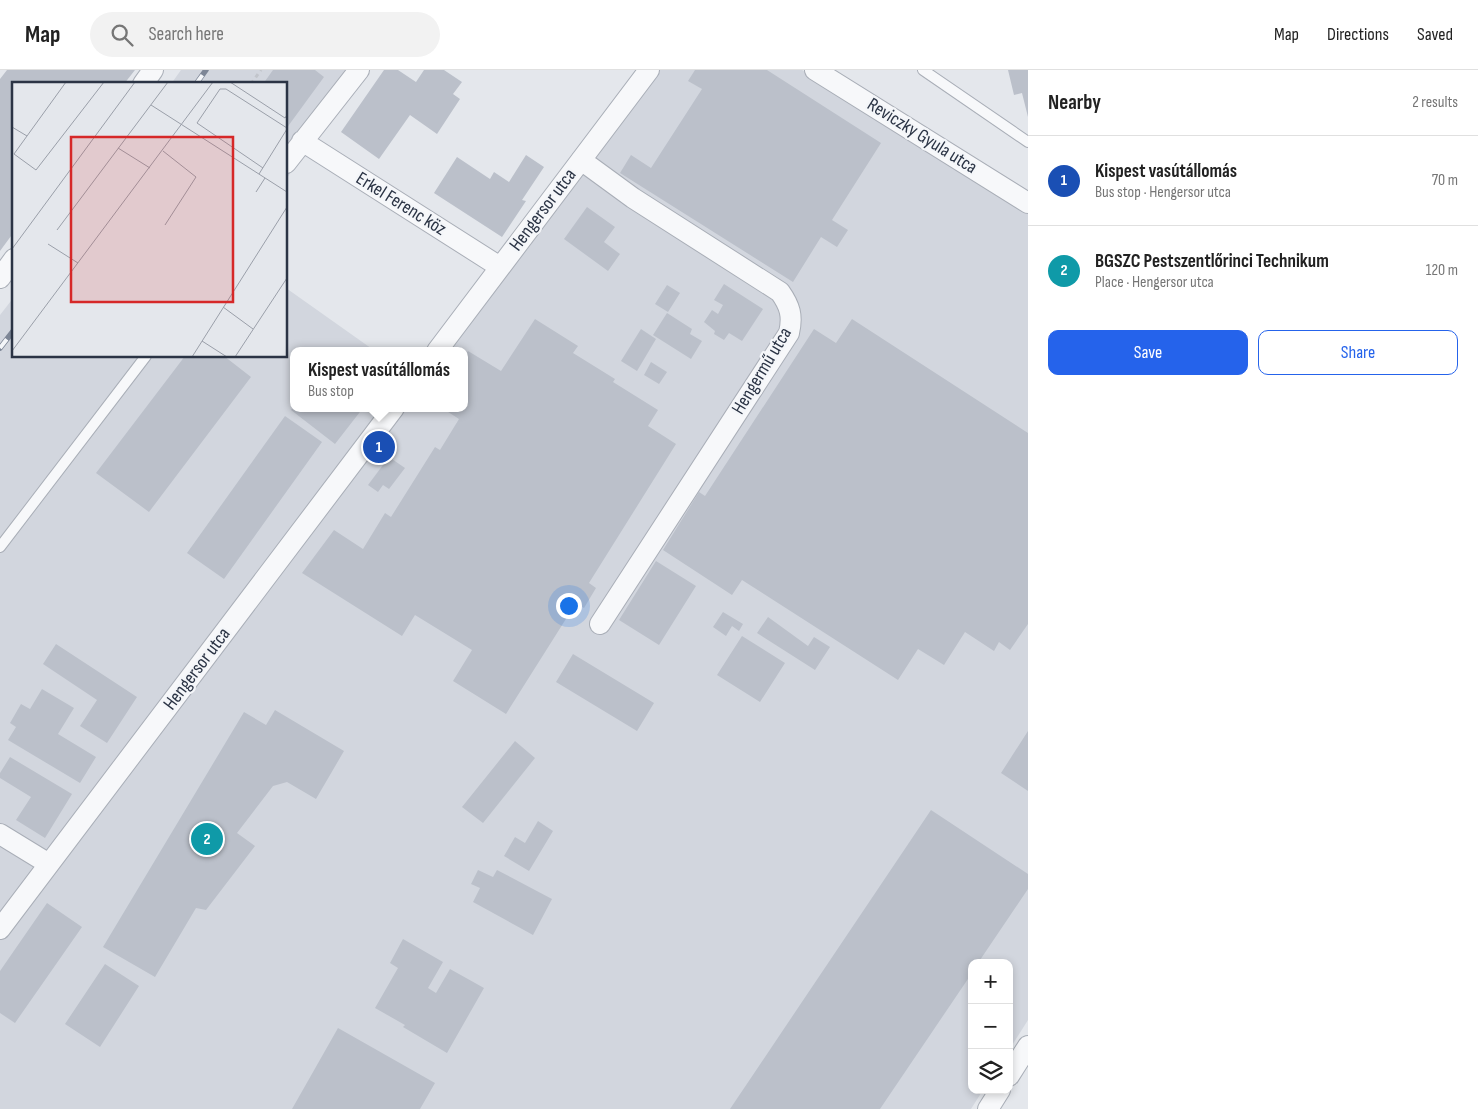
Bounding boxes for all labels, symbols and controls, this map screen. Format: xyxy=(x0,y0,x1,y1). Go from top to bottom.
search box xyxy=(90,12,440,57)
text: Map xyxy=(25,20,60,49)
icon: search xyxy=(108,21,136,49)
text: Search here xyxy=(148,23,224,46)
text: Map xyxy=(1274,24,1299,45)
text: Directions xyxy=(1327,24,1389,45)
text: Saved xyxy=(1417,24,1453,45)
inset map xyxy=(12,82,288,358)
text: Nearby xyxy=(1048,90,1101,115)
street label: Reviczky Gyula utca xyxy=(863,93,981,179)
text: 2 results xyxy=(1412,93,1458,112)
text: Kispest vasútállomás xyxy=(1095,160,1237,183)
street label: Hengersor utca xyxy=(505,164,581,256)
street label: Erkel Ferenc köz xyxy=(352,167,451,241)
text: 1 xyxy=(1061,171,1067,190)
text: 70 m xyxy=(1432,171,1458,190)
text: Bus stop · Hengersor utca xyxy=(1095,183,1231,202)
text: BGSZC Pestszentlőrinci Technikum xyxy=(1095,250,1329,273)
text: 2 xyxy=(1060,261,1068,280)
text: 120 m xyxy=(1426,261,1458,280)
text: Place · Hengersor utca xyxy=(1095,273,1214,292)
street label: Hengermű utca xyxy=(727,323,797,419)
button: Save xyxy=(1048,330,1248,375)
button: Share xyxy=(1258,330,1458,375)
popup xyxy=(290,347,468,412)
text: Kispest vasútállomás xyxy=(308,359,450,382)
text: Bus stop xyxy=(308,382,354,401)
pin: 1 xyxy=(363,428,395,466)
your location xyxy=(556,593,582,619)
street label: Hengersor utca xyxy=(159,623,235,715)
pin: 2 xyxy=(191,820,223,858)
map controls xyxy=(968,959,1013,1094)
button: + xyxy=(968,959,1013,1004)
button: − xyxy=(968,1004,1013,1049)
button: layers xyxy=(968,1049,1013,1094)

